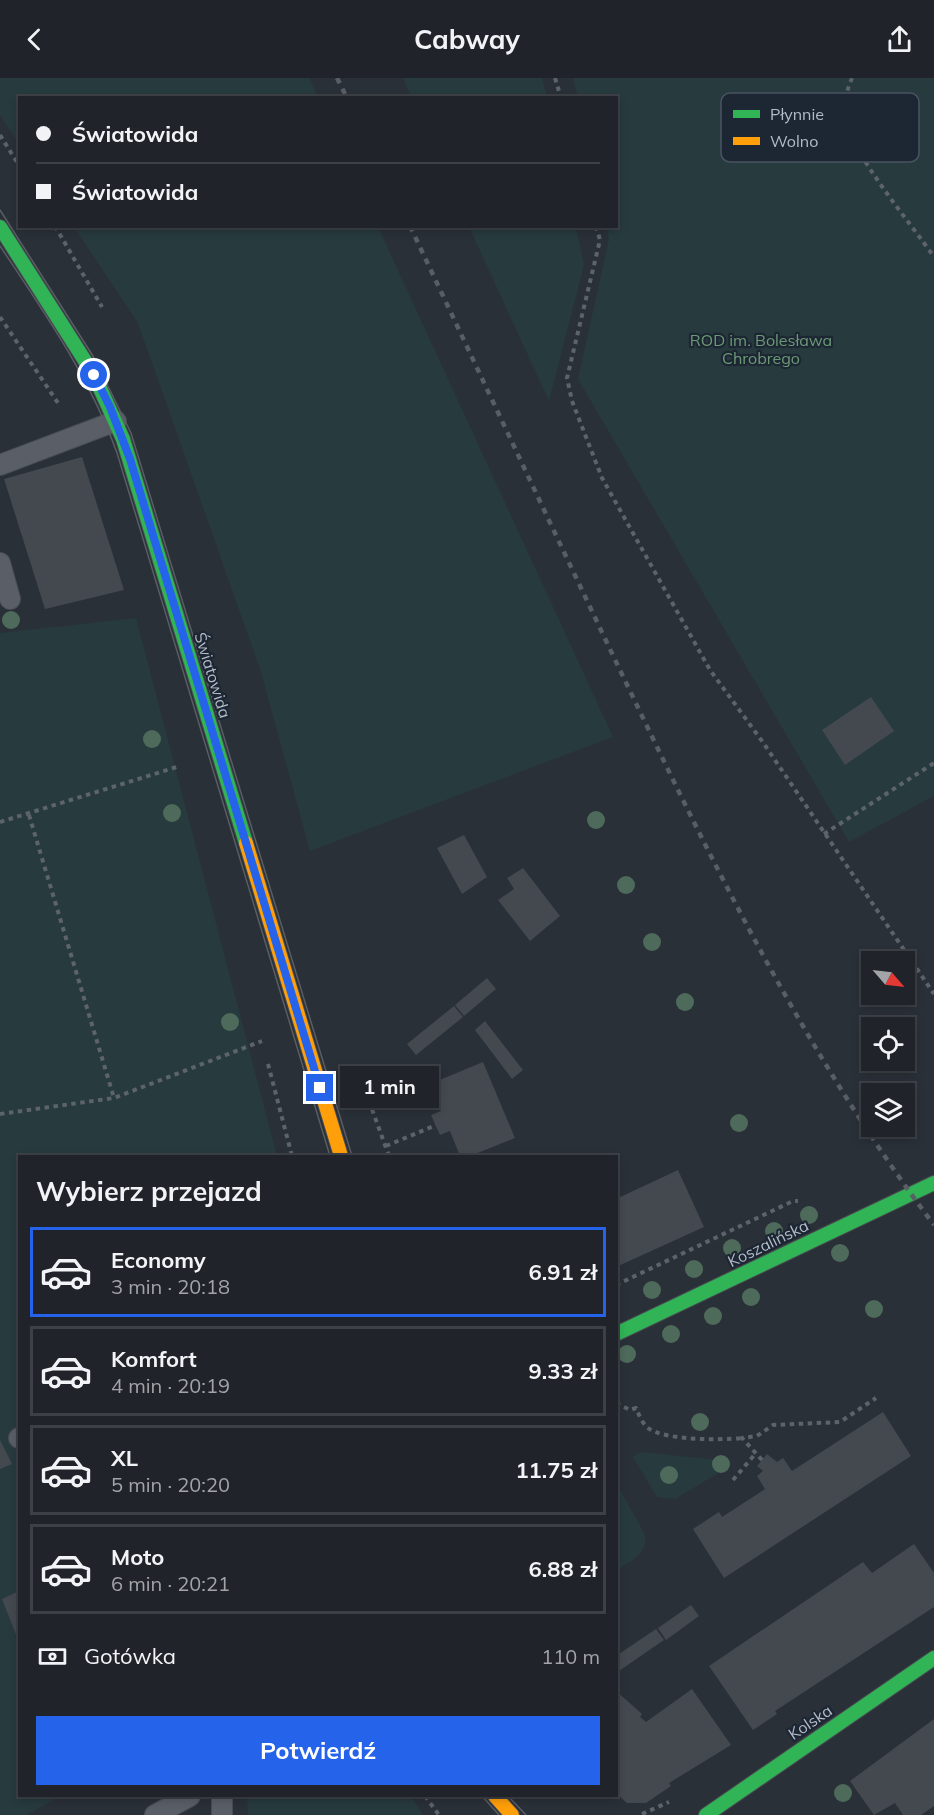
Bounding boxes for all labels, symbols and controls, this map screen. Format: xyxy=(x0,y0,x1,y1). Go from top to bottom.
text: Cabway xyxy=(414,22,520,56)
icon: back xyxy=(18,23,51,56)
icon: share xyxy=(883,23,916,56)
legend xyxy=(721,93,919,162)
text: Płynnie xyxy=(770,104,824,124)
text: Światowida xyxy=(72,120,198,148)
text: Wolno xyxy=(770,131,818,151)
text: Światowida xyxy=(72,178,198,206)
park label: ROD im. Bolesława Chrobrego xyxy=(690,330,832,368)
route start xyxy=(80,361,107,388)
street label: Światowida xyxy=(190,630,236,720)
north arrow xyxy=(861,951,915,1005)
map controls xyxy=(861,951,915,1137)
button: locate xyxy=(861,1017,915,1071)
callout: 1 min xyxy=(341,1067,440,1109)
route end xyxy=(306,1074,333,1101)
text: 1 min xyxy=(363,1074,416,1099)
button: layers xyxy=(861,1083,915,1137)
text: Wybierz przejazd xyxy=(36,1174,262,1208)
street label: Koszalińska xyxy=(724,1215,812,1271)
icon: car xyxy=(39,1245,93,1299)
text: Economy xyxy=(111,1246,206,1274)
text: 6.91 zł xyxy=(529,1258,597,1286)
text: 3 min · 20:18 xyxy=(111,1274,230,1299)
icon: car xyxy=(39,1344,93,1398)
text: Komfort xyxy=(111,1345,197,1373)
text: 9.33 zł xyxy=(529,1357,597,1385)
text: 4 min · 20:19 xyxy=(111,1373,230,1398)
icon: car xyxy=(39,1443,93,1497)
text: XL xyxy=(111,1444,138,1472)
text: 11.75 zł xyxy=(515,1456,597,1484)
text: 5 min · 20:20 xyxy=(111,1472,230,1497)
icon: car xyxy=(39,1542,93,1596)
text: Moto xyxy=(111,1543,164,1571)
text: 6.88 zł xyxy=(529,1555,597,1583)
text: 6 min · 20:21 xyxy=(111,1571,230,1596)
icon: cash xyxy=(36,1640,69,1673)
text: Gotówka xyxy=(84,1642,176,1670)
text: 110 m xyxy=(541,1644,600,1669)
street label: Kolska xyxy=(784,1700,836,1744)
button: Potwierdź xyxy=(36,1716,600,1785)

